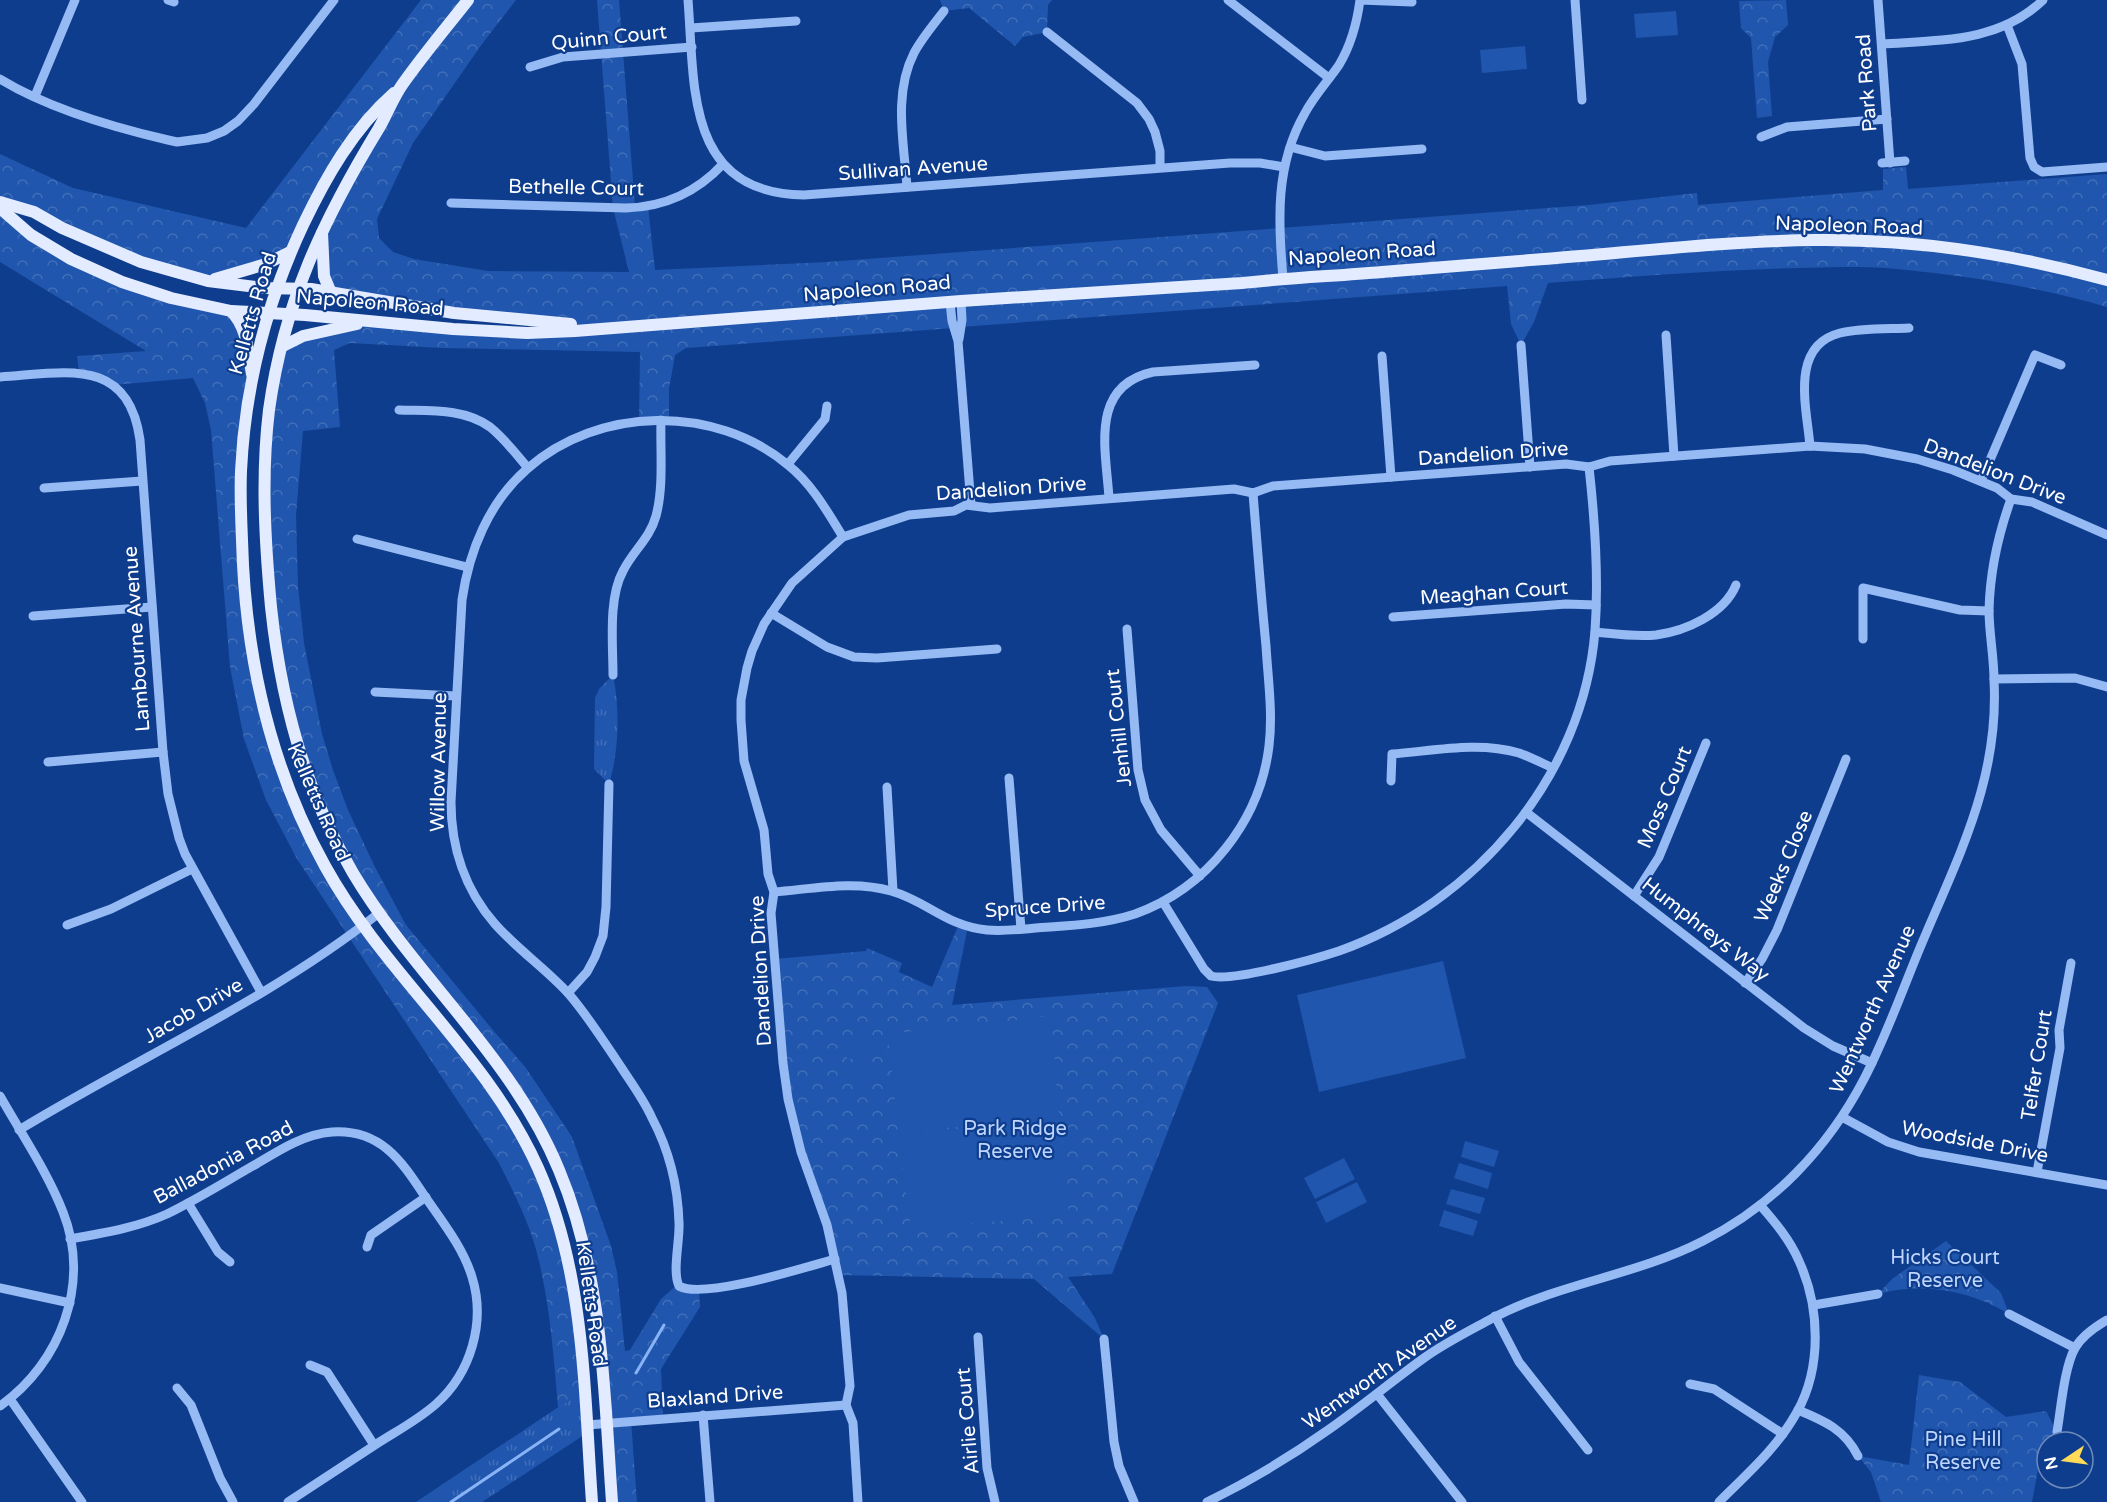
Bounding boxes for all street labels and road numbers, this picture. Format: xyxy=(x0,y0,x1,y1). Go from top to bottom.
street label: Quinn Court xyxy=(550,20,668,56)
street label: Park Road xyxy=(1852,33,1882,133)
street label: Sullivan Avenue xyxy=(837,152,989,186)
street label: Bethelle Court xyxy=(508,175,645,201)
street label: Napoleon Road xyxy=(1774,211,1923,241)
street label: Napoleon Road xyxy=(1287,237,1437,271)
street label: Kelletts Road xyxy=(224,249,282,377)
street label: Napoleon Road xyxy=(802,271,952,307)
street label: Napoleon Road xyxy=(295,285,445,321)
street label: Dandelion Drive xyxy=(1920,434,2069,510)
street label: Dandelion Drive xyxy=(1417,437,1569,471)
street label: Dandelion Drive xyxy=(935,472,1087,506)
street label: Lambourne Avenue xyxy=(119,545,155,733)
street label: Meaghan Court xyxy=(1419,576,1569,610)
street label: Jenhill Court xyxy=(1101,667,1137,788)
street label: Willow Avenue xyxy=(426,692,452,832)
street label: Kelletts Road xyxy=(281,740,355,865)
street label: Moss Court xyxy=(1633,742,1697,852)
street label: Weeks Close xyxy=(1750,807,1818,926)
street label: Humphreys Way xyxy=(1637,872,1774,987)
street label: Spruce Drive xyxy=(984,891,1106,923)
street label: Dandelion Drive xyxy=(745,895,777,1047)
street label: Wentworth Avenue xyxy=(1825,921,1921,1098)
street label: Jacob Drive xyxy=(140,973,247,1049)
street label: Telfer Court xyxy=(2016,1008,2058,1122)
street label: Balladonia Road xyxy=(149,1116,298,1210)
street label: Woodside Drive xyxy=(1899,1116,2050,1168)
street label: Kelletts Road xyxy=(570,1240,612,1368)
street label: Wentworth Avenue xyxy=(1298,1311,1461,1435)
street label: Airlie Court xyxy=(951,1366,985,1475)
street label: Blaxland Drive xyxy=(646,1380,784,1414)

